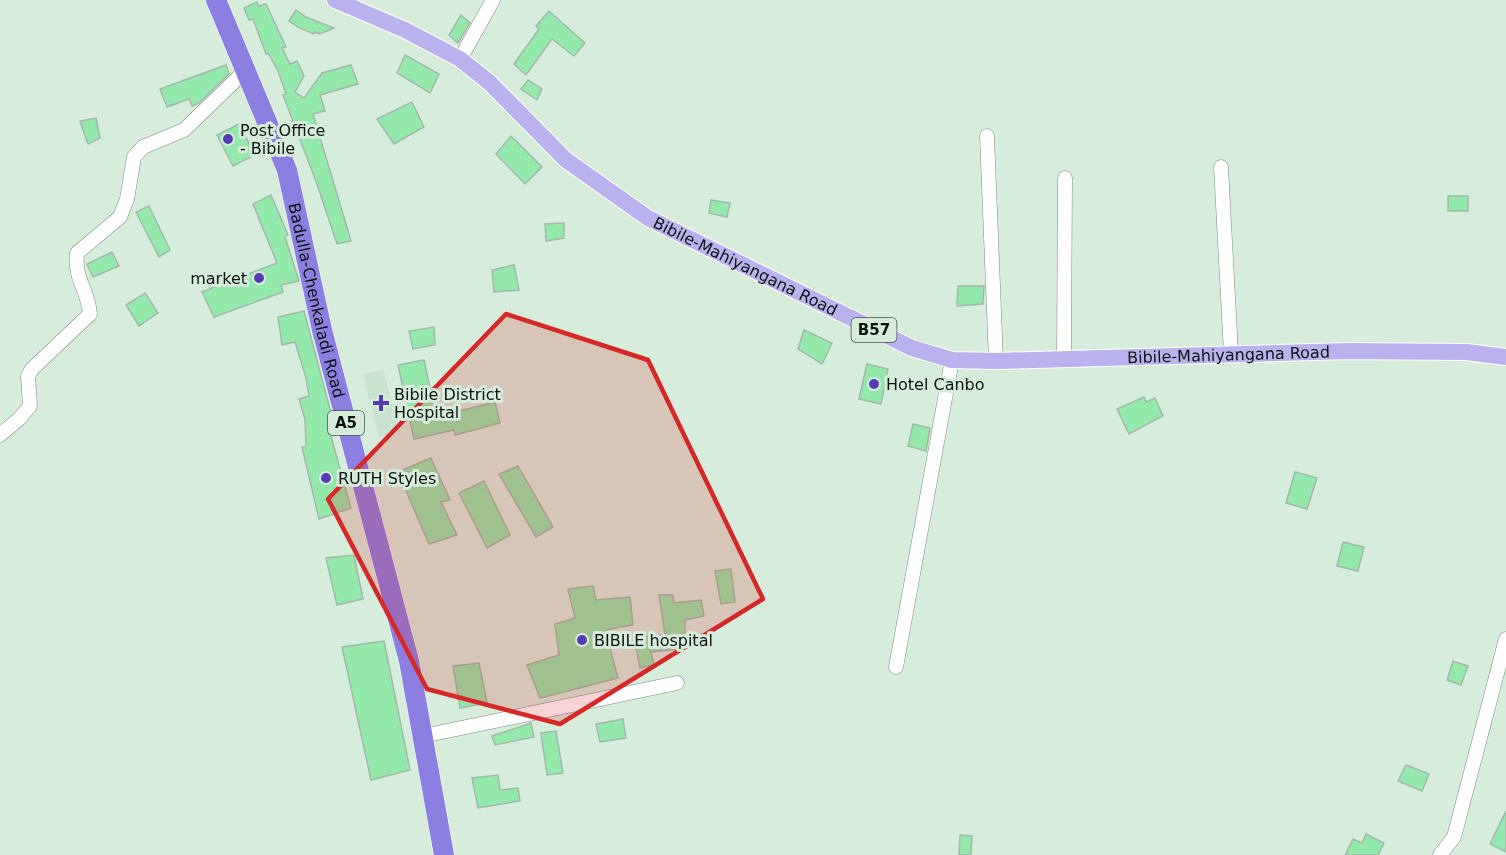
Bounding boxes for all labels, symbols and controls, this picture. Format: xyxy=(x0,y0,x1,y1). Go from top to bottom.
place label: Post Office - Bibile xyxy=(240,121,325,158)
marker: Post Office - Bibile xyxy=(221,132,235,146)
street label: Badulla-Chenkaladi Road xyxy=(285,201,349,400)
street label: Bibile-Mahiyangana Road xyxy=(650,213,841,319)
place label: market xyxy=(190,269,247,288)
marker: market xyxy=(252,271,266,285)
road number: B57 xyxy=(852,318,896,342)
street label: Bibile-Mahiyangana Road xyxy=(1127,342,1330,367)
place label: Hotel Canbo xyxy=(886,375,985,394)
marker: Hotel Canbo xyxy=(867,377,881,391)
place label: Bibile District Hospital xyxy=(394,385,501,422)
marker: Bibile District Hospital xyxy=(372,394,390,412)
road number: A5 xyxy=(328,411,364,435)
place label: RUTH Styles xyxy=(338,469,436,488)
marker: RUTH Styles xyxy=(319,471,333,485)
place label: BIBILE hospital xyxy=(594,631,713,650)
marker: BIBILE hospital xyxy=(575,633,589,647)

